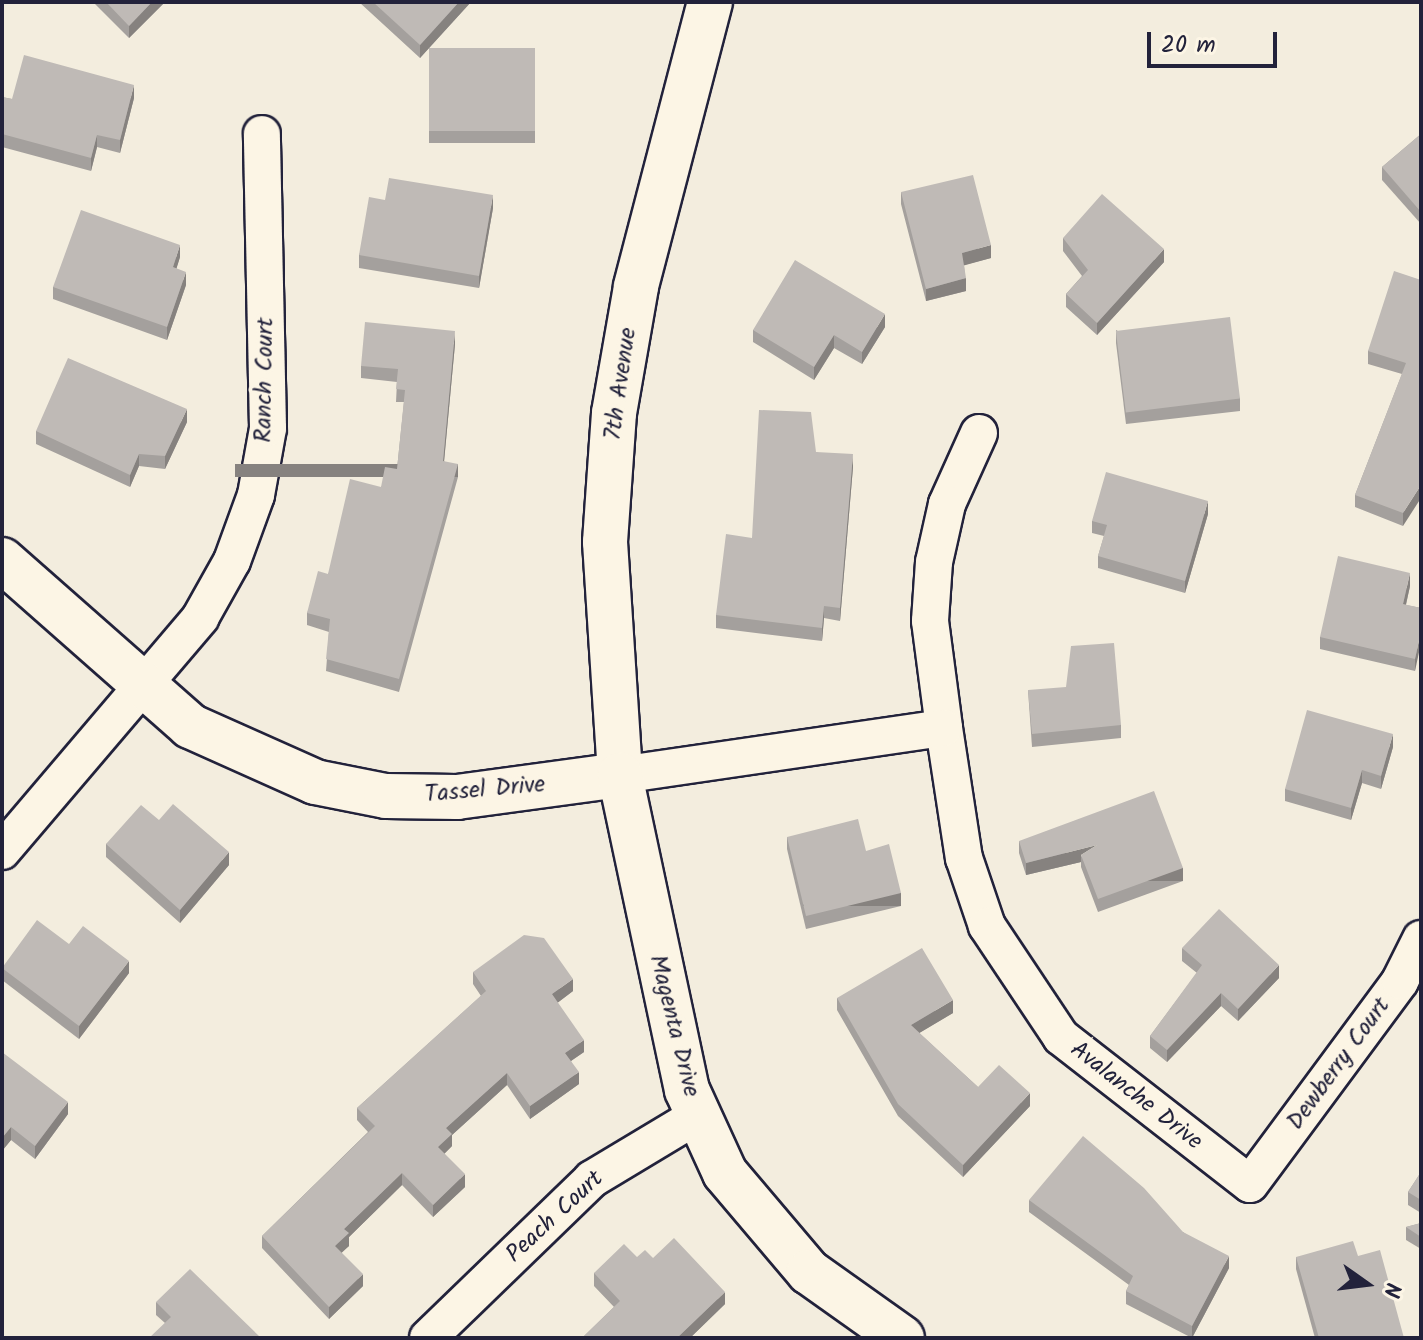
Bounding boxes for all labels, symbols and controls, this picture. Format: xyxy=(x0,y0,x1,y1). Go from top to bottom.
scale bar xyxy=(1151,16,1281,66)
text: 20 m xyxy=(1161,26,1216,65)
street label: Ranch Court xyxy=(250,317,280,443)
street label: 7th Avenue xyxy=(599,326,643,442)
street label: Tassel Drive xyxy=(424,770,546,810)
street label: Magenta Drive xyxy=(642,952,706,1100)
street label: Dewberry Court xyxy=(1281,992,1397,1136)
street label: Avalanche Drive xyxy=(1064,1035,1208,1157)
street label: Peach Court xyxy=(500,1165,610,1269)
north arrow xyxy=(1327,1244,1407,1324)
text: N xyxy=(1372,1279,1409,1301)

